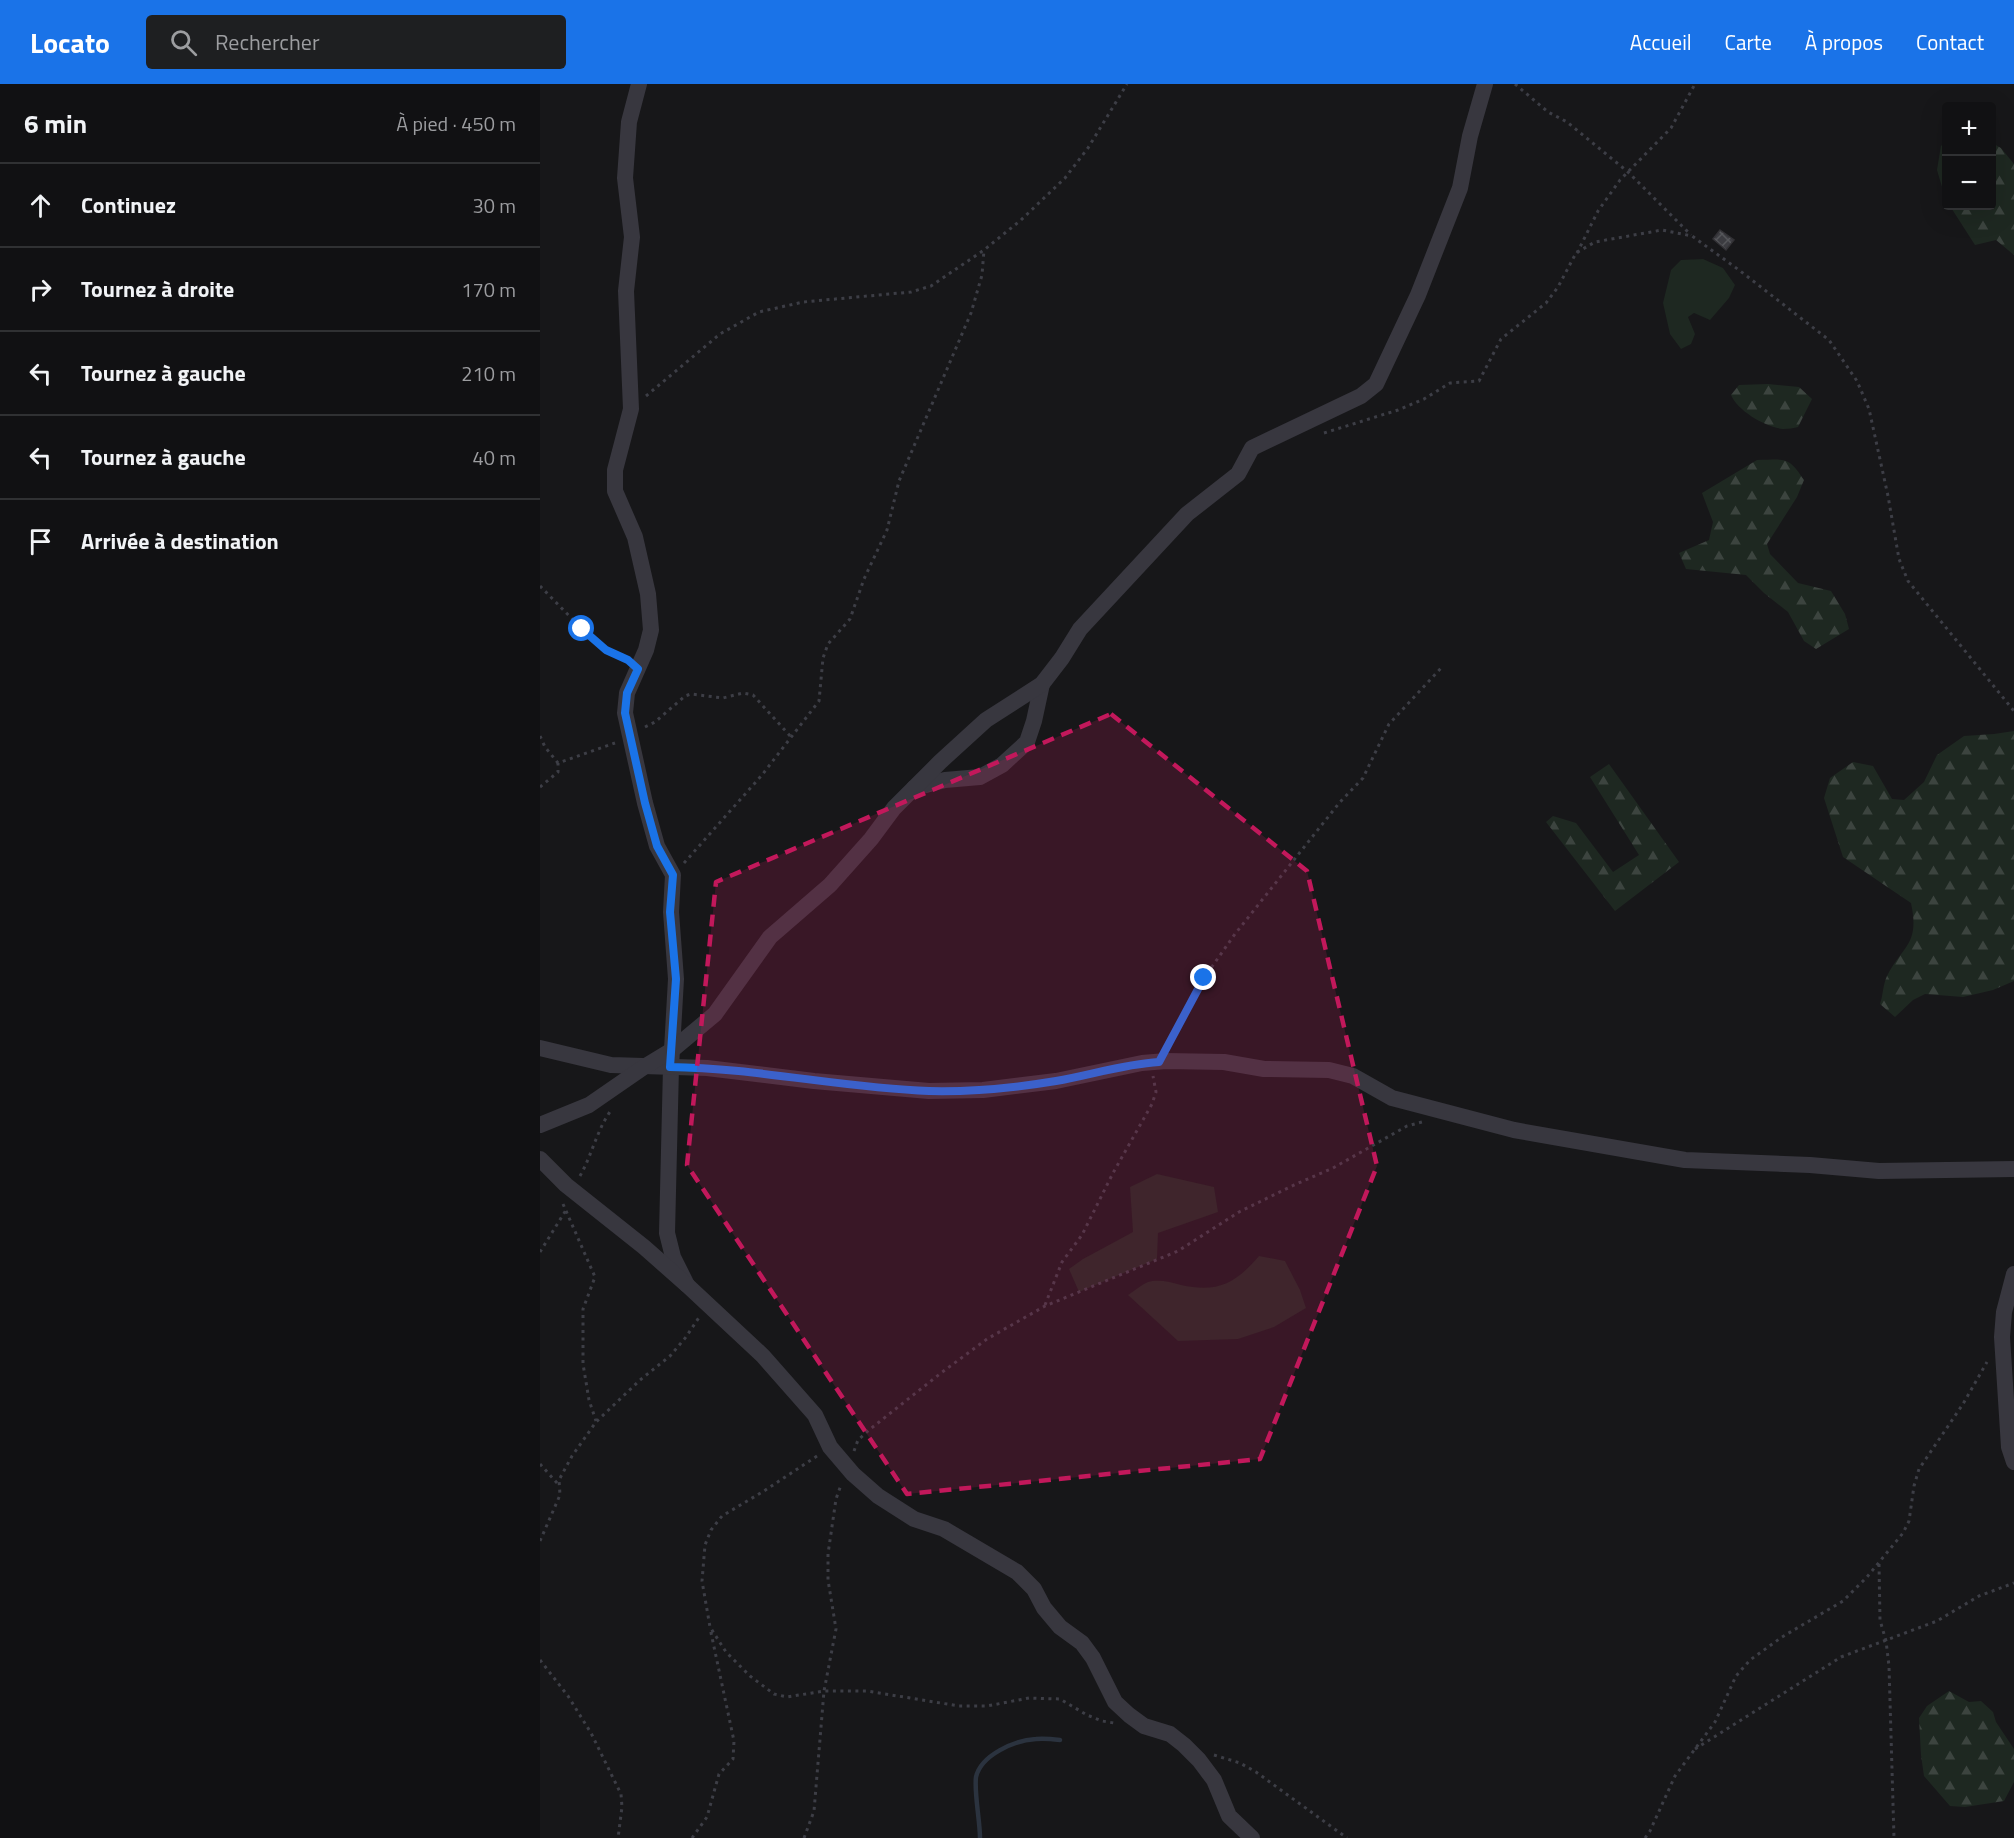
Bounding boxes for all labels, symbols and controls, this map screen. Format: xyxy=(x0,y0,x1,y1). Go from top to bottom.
search box xyxy=(146,15,566,69)
text: Locato xyxy=(30,21,110,64)
text: Rechercher xyxy=(215,25,320,59)
icon: search xyxy=(167,26,200,59)
text: Accueil xyxy=(1630,26,1692,58)
text: Carte xyxy=(1725,26,1772,58)
text: À propos xyxy=(1805,26,1883,58)
text: Contact xyxy=(1916,26,1984,58)
map controls xyxy=(1942,102,1996,210)
button: + xyxy=(1942,102,1996,156)
text: 6 min xyxy=(24,104,87,143)
text: À pied · 450 m xyxy=(396,108,516,139)
button: − xyxy=(1942,156,1996,210)
text: Continuez xyxy=(81,188,176,222)
icon: ahead xyxy=(24,189,57,222)
text: 30 m xyxy=(472,190,516,221)
text: Tournez à droite xyxy=(81,272,234,306)
icon: right xyxy=(24,273,57,306)
text: 170 m xyxy=(461,274,516,305)
text: Tournez à gauche xyxy=(81,356,246,390)
icon: left xyxy=(24,357,57,390)
text: 210 m xyxy=(461,358,516,389)
text: Tournez à gauche xyxy=(81,440,246,474)
icon: left xyxy=(24,441,57,474)
text: 40 m xyxy=(472,442,516,473)
text: Arrivée à destination xyxy=(81,524,279,558)
icon: arrive xyxy=(24,525,57,558)
route start xyxy=(568,615,594,641)
route end xyxy=(1190,964,1216,990)

